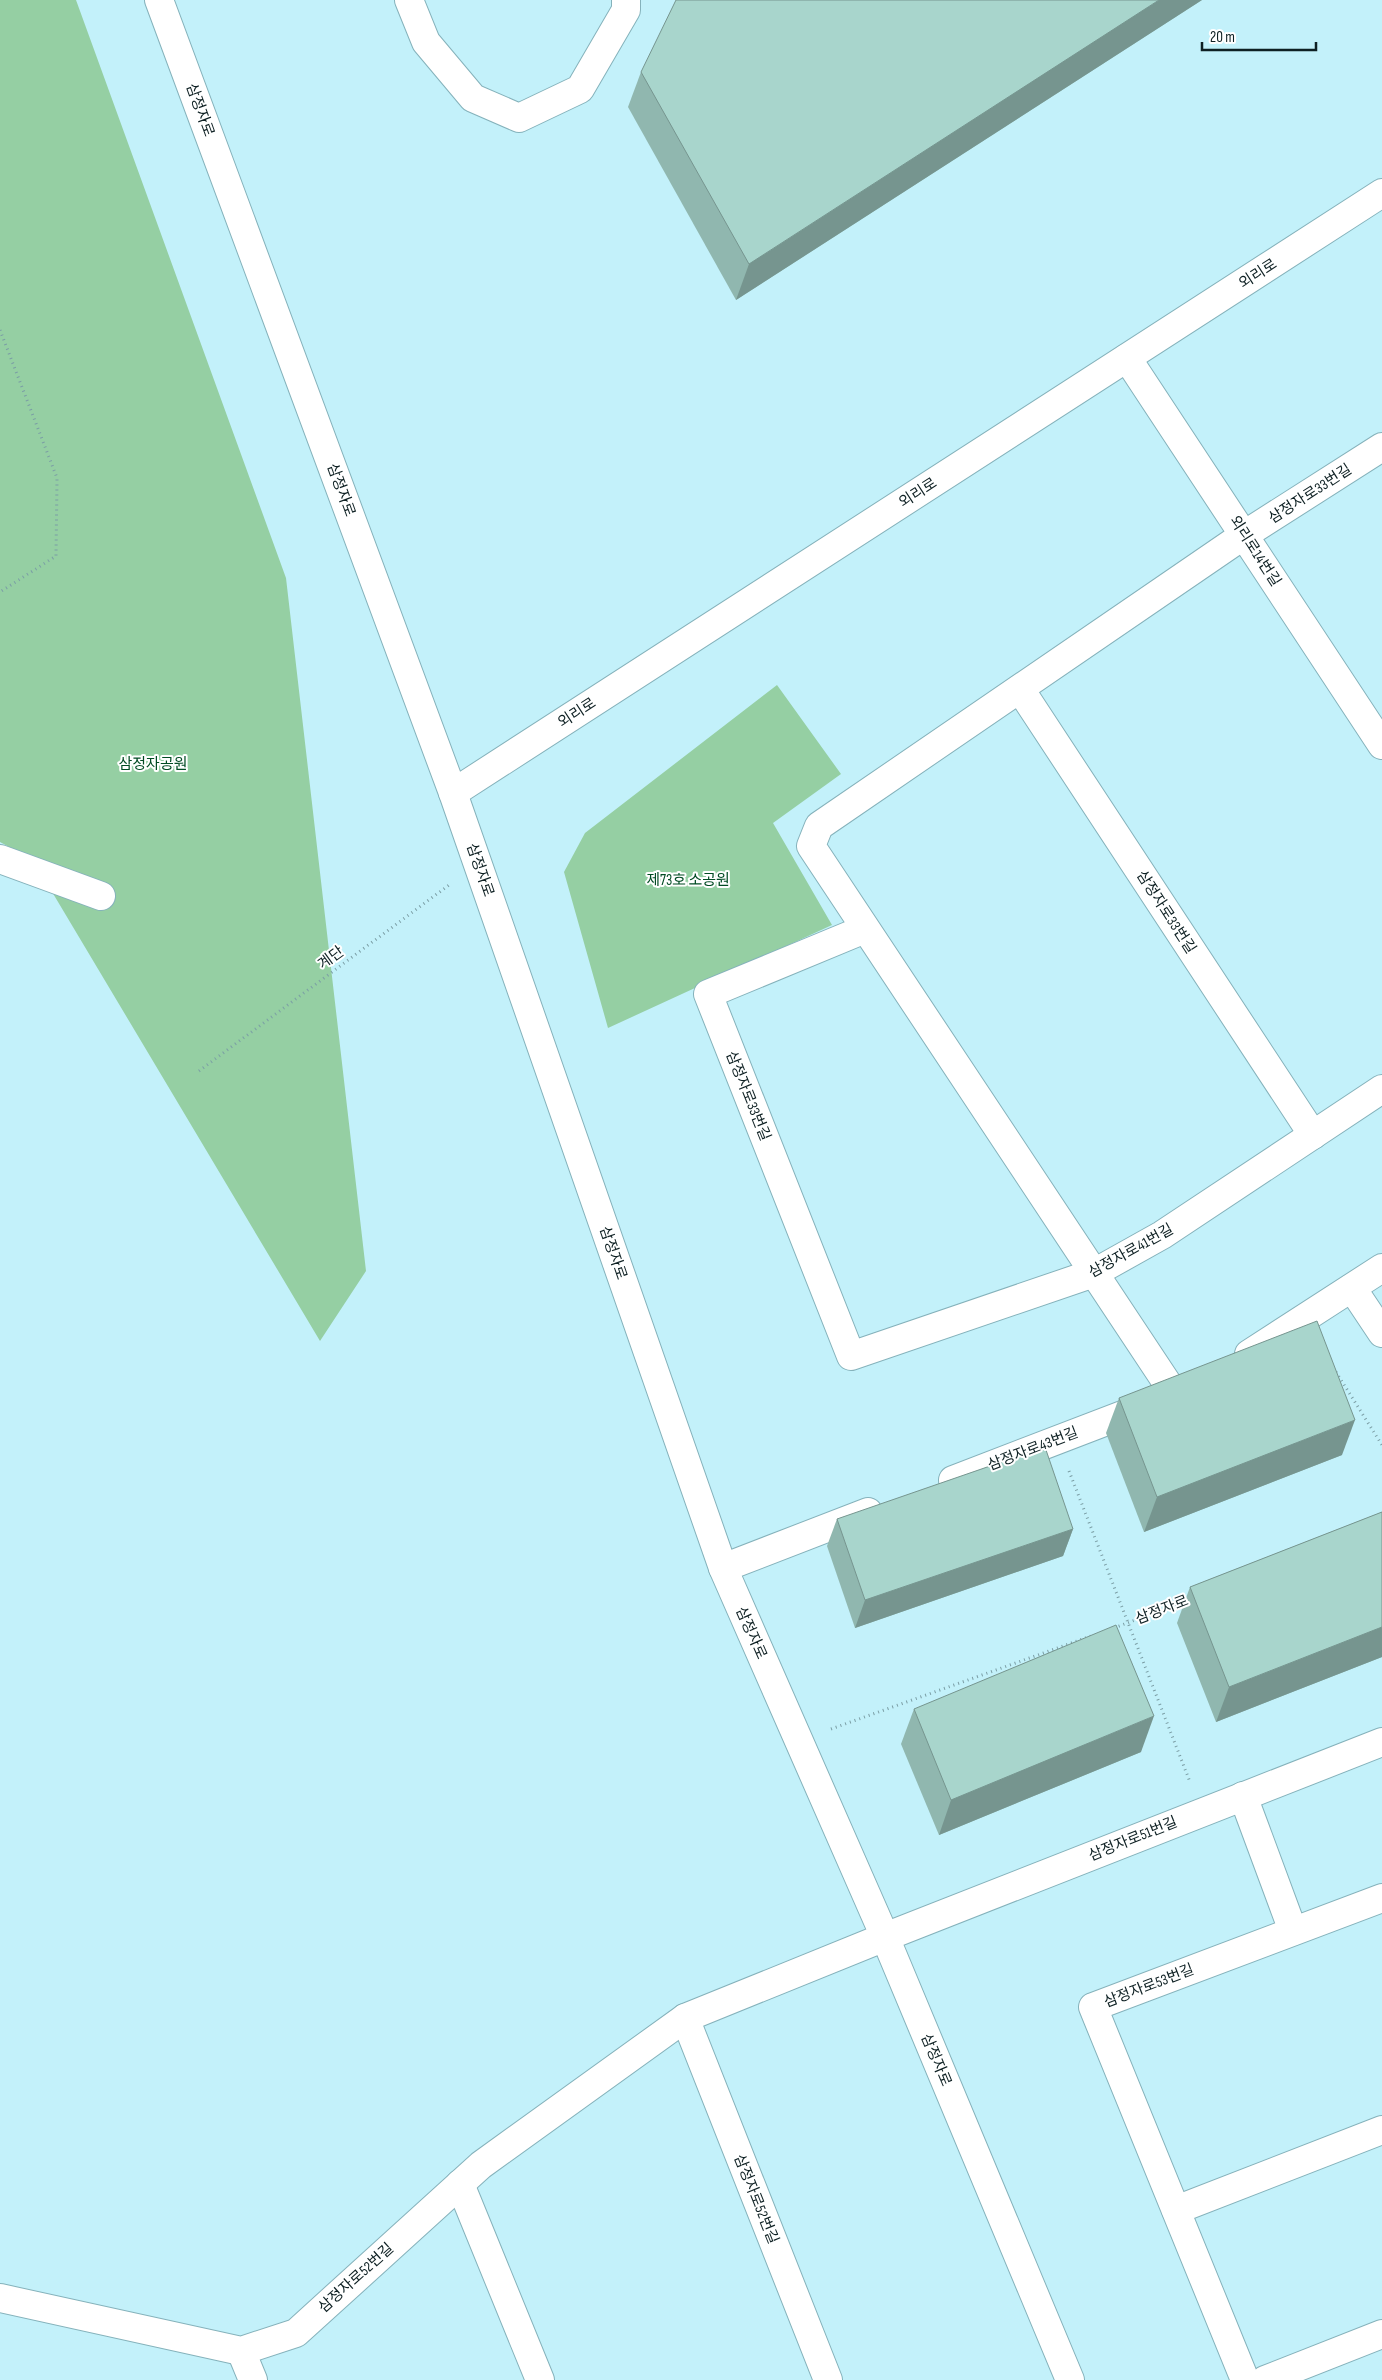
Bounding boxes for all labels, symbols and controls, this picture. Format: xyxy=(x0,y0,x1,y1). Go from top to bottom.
scale bar xyxy=(1202,20,1316,52)
text: 20 m xyxy=(1210,28,1235,47)
street label: 삼정자로 xyxy=(182,81,218,139)
street label: 외리로 xyxy=(1235,255,1281,293)
street label: 삼정자로33번길 xyxy=(1265,460,1355,528)
street label: 삼정자로 xyxy=(323,461,359,519)
street label: 외리로 xyxy=(895,474,941,512)
street label: 외리로14번길 xyxy=(1225,512,1285,590)
street label: 외리로 xyxy=(554,694,600,732)
park label: 삼정자공원 xyxy=(118,755,188,774)
street label: 삼정자로 xyxy=(462,841,498,899)
street label: 삼정자로33번길 xyxy=(1132,867,1200,957)
park label: 제73호 소공원 xyxy=(646,871,730,890)
street label: 계단 xyxy=(314,942,348,974)
street label: 삼정자로33번길 xyxy=(721,1048,775,1144)
street label: 삼정자로41번길 xyxy=(1085,1220,1177,1282)
street label: 삼정자로 xyxy=(595,1224,631,1282)
street label: 삼정자로43번길 xyxy=(985,1423,1081,1475)
street label: 삼정자로 xyxy=(1133,1591,1191,1629)
street label: 삼정자로 xyxy=(731,1604,771,1662)
street label: 삼정자로51번길 xyxy=(1086,1813,1180,1865)
street label: 삼정자로53번길 xyxy=(1101,1960,1197,2012)
street label: 삼정자로 xyxy=(916,2031,956,2089)
street label: 삼정자로52번길 xyxy=(729,2151,783,2247)
street label: 삼정자로52번길 xyxy=(314,2239,398,2317)

